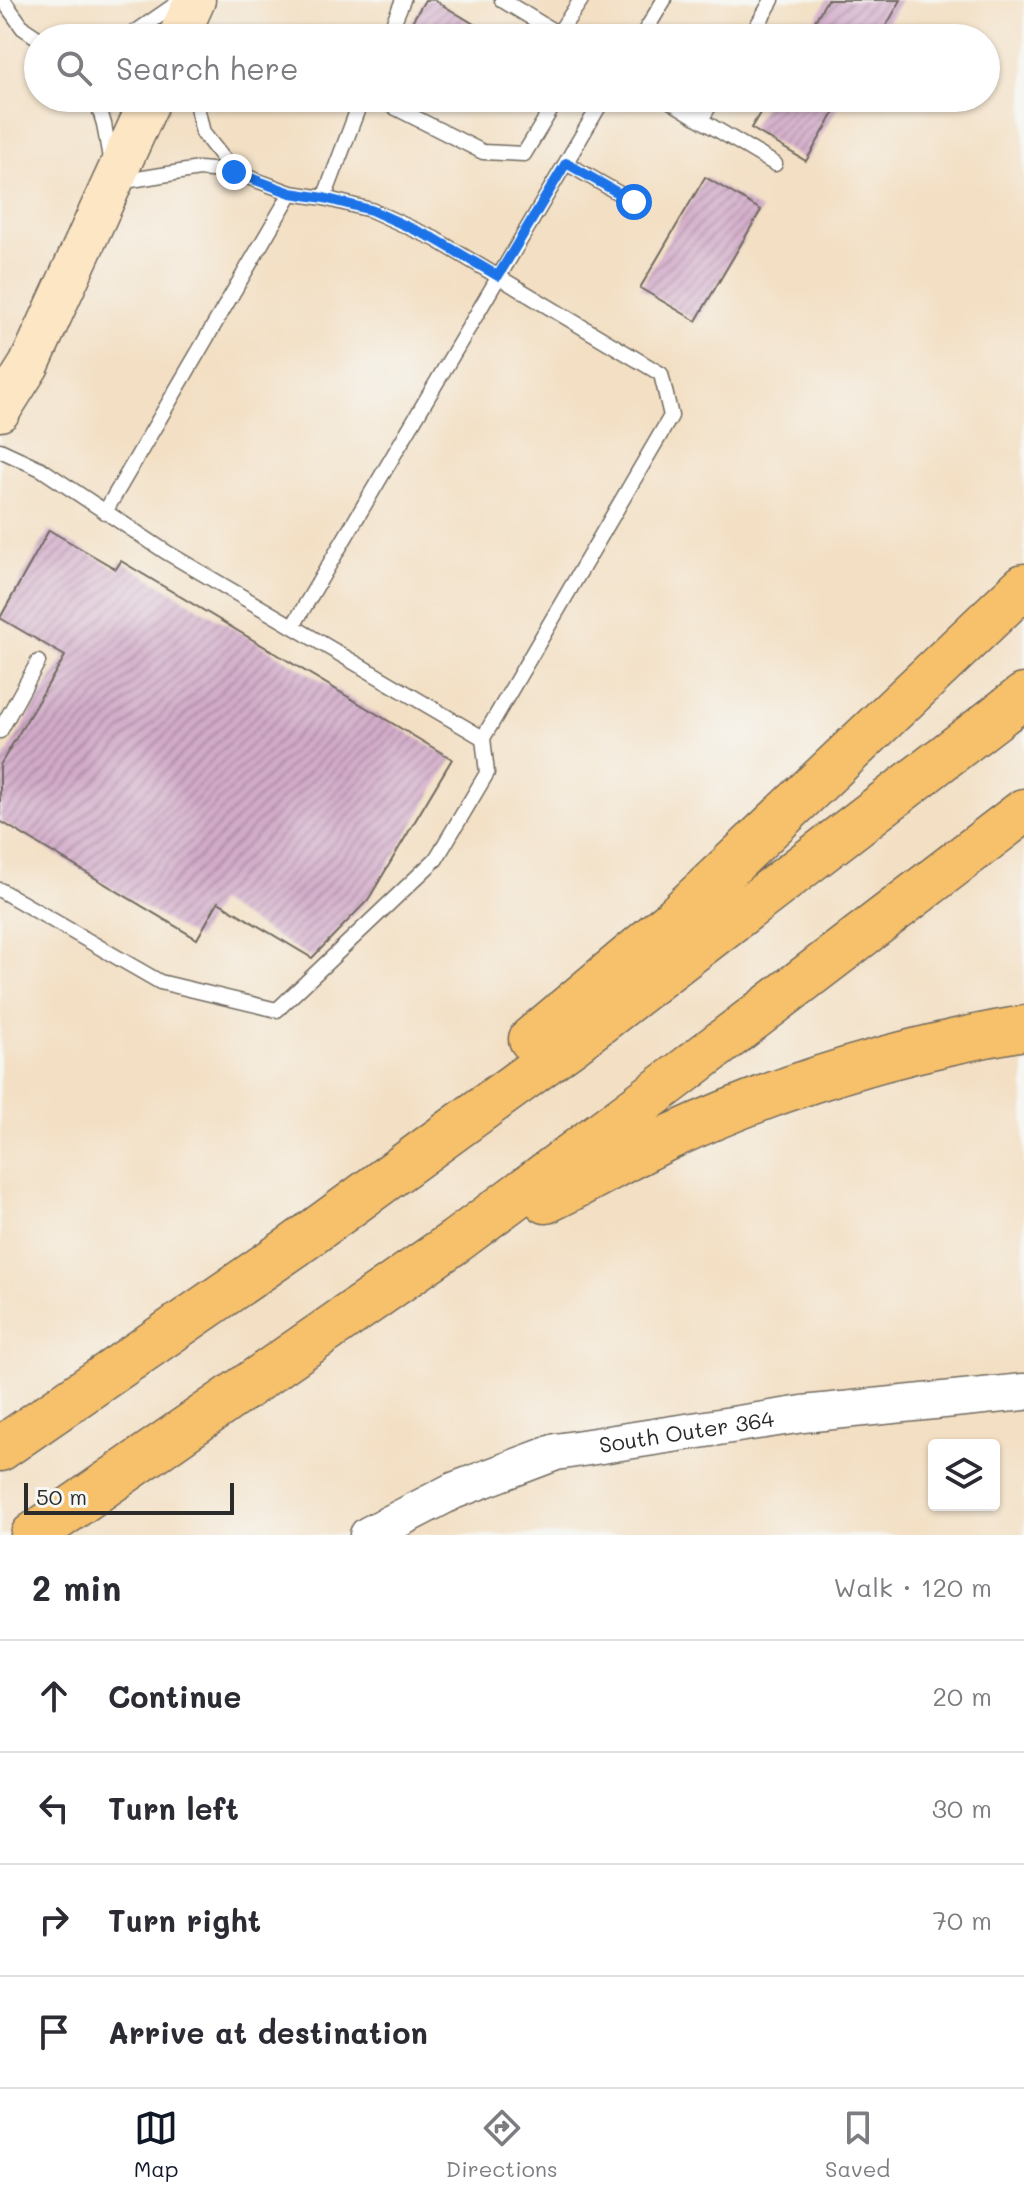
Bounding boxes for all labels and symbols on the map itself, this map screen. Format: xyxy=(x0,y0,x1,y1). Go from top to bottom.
route end xyxy=(216,154,252,190)
route start xyxy=(616,184,652,220)
street label: South Outer 364 xyxy=(597,1404,776,1459)
scale bar xyxy=(24,1479,234,1515)

